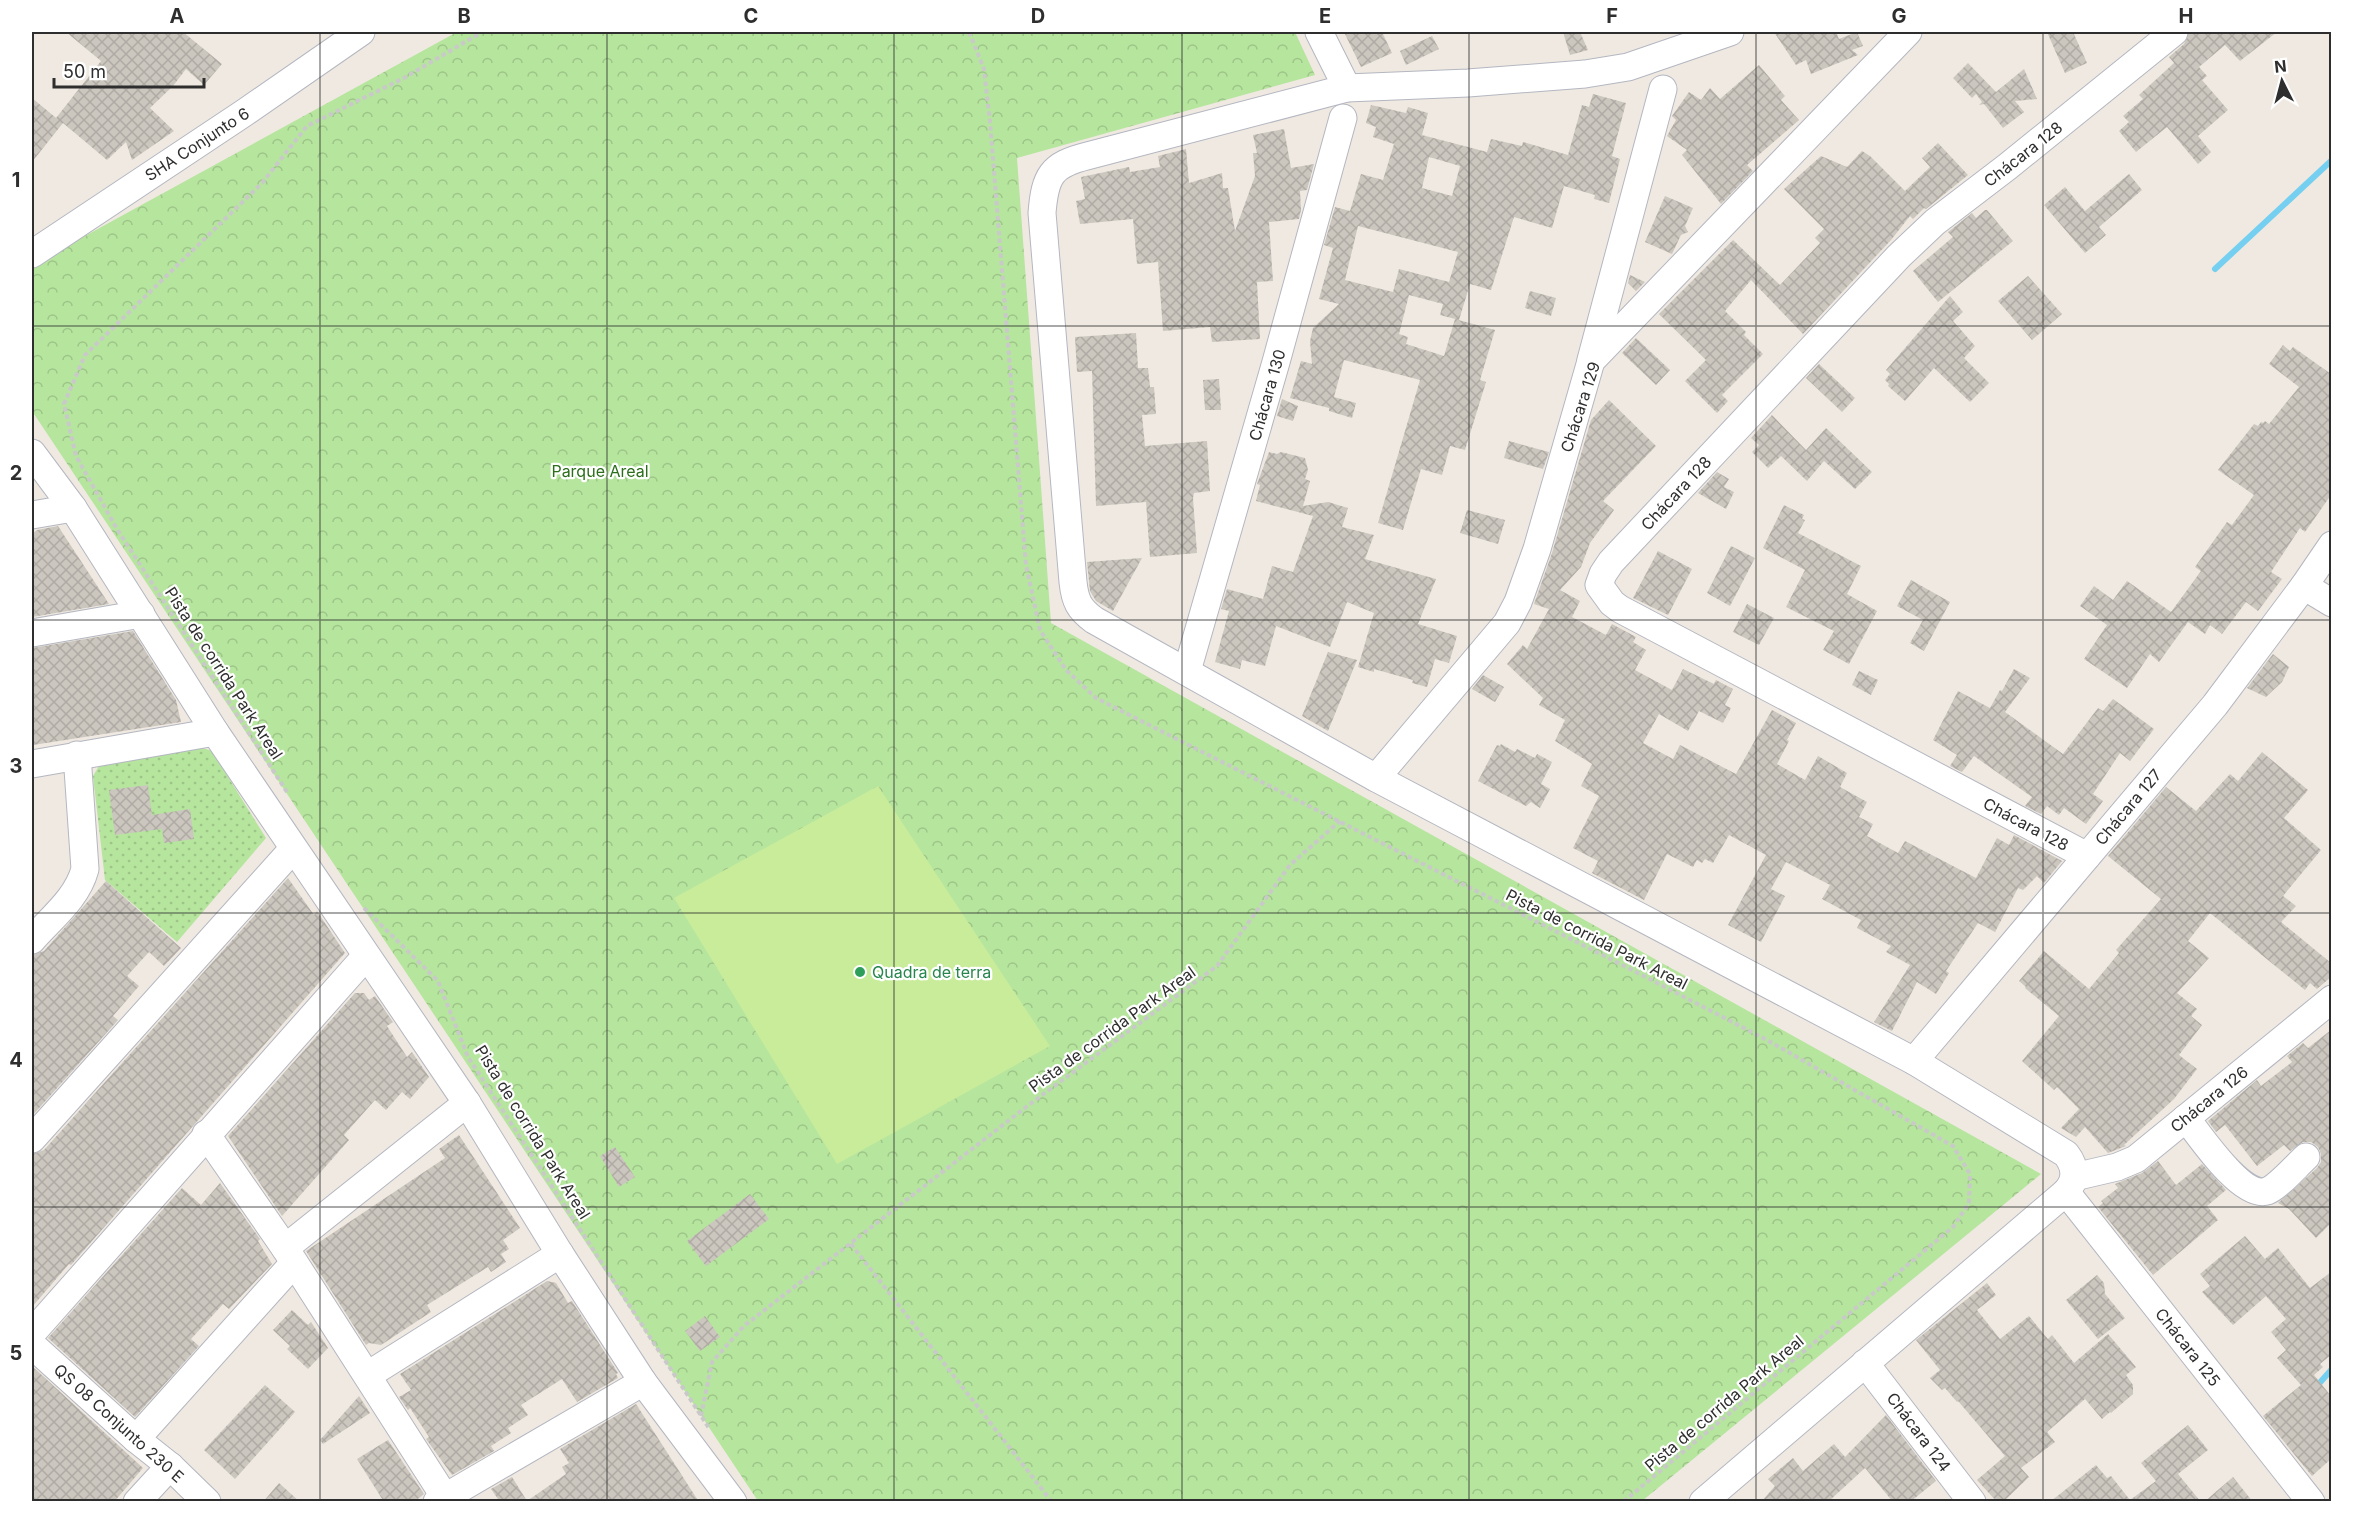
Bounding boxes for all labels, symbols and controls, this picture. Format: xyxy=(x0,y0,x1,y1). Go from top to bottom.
text: A xyxy=(170,4,185,28)
text: B xyxy=(457,4,471,28)
text: C xyxy=(744,4,758,28)
text: D xyxy=(1031,4,1045,28)
text: E xyxy=(1319,4,1331,28)
text: F xyxy=(1606,4,1618,28)
text: G xyxy=(1891,4,1907,28)
text: H xyxy=(2179,4,2193,28)
scale bar xyxy=(54,51,204,89)
north arrow xyxy=(2252,51,2312,111)
text: N xyxy=(2273,55,2288,77)
text: 50 m xyxy=(63,61,106,82)
street label: SHA Conjunto 6 xyxy=(141,103,253,185)
street label: Chácara 128 xyxy=(1980,117,2066,191)
text: 1 xyxy=(12,168,20,192)
street label: Chácara 130 xyxy=(1244,347,1290,443)
street label: Chácara 129 xyxy=(1556,359,1604,455)
street label: Chácara 128 xyxy=(1637,452,1715,534)
text: 2 xyxy=(10,461,22,485)
park label: Parque Areal xyxy=(551,461,649,481)
street label: Pista de corrida Park Areal xyxy=(161,583,287,763)
text: 3 xyxy=(10,754,22,778)
street label: Chácara 127 xyxy=(2090,765,2166,849)
street label: Chácara 128 xyxy=(1980,793,2072,855)
street label: Pista de corrida Park Areal xyxy=(1503,884,1691,994)
place label: Quadra de terra xyxy=(872,962,991,982)
street label: Pista de corrida Park Areal xyxy=(1025,962,1199,1096)
marker: Quadra de terra xyxy=(853,965,867,979)
street label: Pista de corrida Park Areal xyxy=(471,1041,595,1223)
text: 4 xyxy=(9,1048,23,1072)
street label: Chácara 126 xyxy=(2166,1062,2252,1136)
street label: Chácara 125 xyxy=(2151,1304,2225,1390)
street label: Pista de corrida Park Areal xyxy=(1640,1331,1808,1475)
text: 5 xyxy=(10,1341,22,1365)
street label: QS 08 Conjunto 230 E xyxy=(50,1359,188,1487)
street label: Chácara 124 xyxy=(1883,1388,1955,1476)

